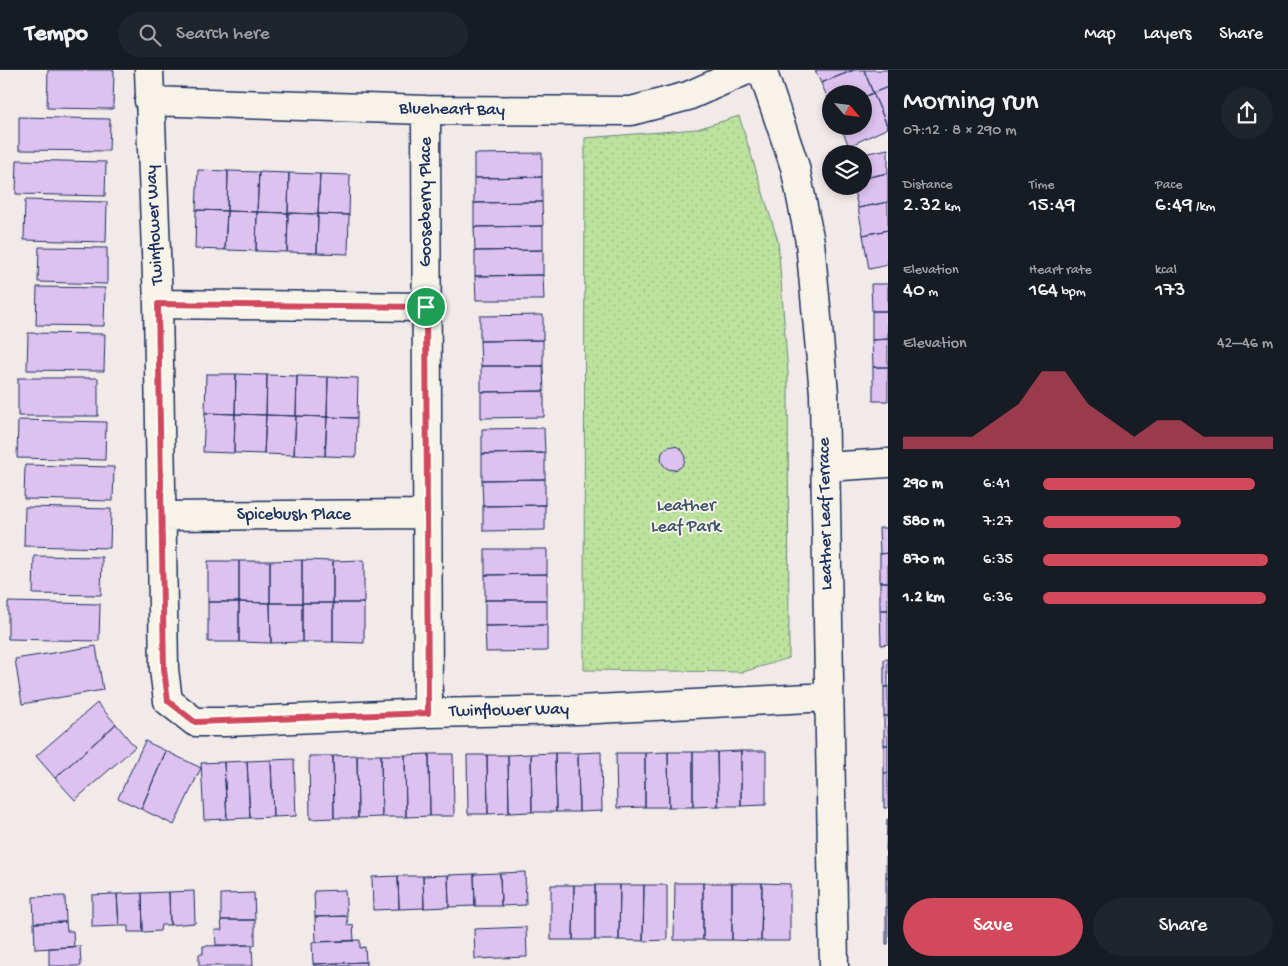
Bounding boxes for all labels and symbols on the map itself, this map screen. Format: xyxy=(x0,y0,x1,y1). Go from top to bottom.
north arrow xyxy=(822,85,872,135)
street label: Blueheart Bay xyxy=(398,99,505,121)
street label: Gooseberry Place xyxy=(416,136,437,267)
street label: Twinflower Way xyxy=(141,164,169,287)
pin xyxy=(405,286,447,328)
street label: Leather Leaf Terrace xyxy=(814,437,838,591)
park label: Leather Leaf Park xyxy=(651,496,723,538)
street label: Spicebush Place xyxy=(237,505,352,526)
street label: Twinflower Way xyxy=(448,699,569,723)

